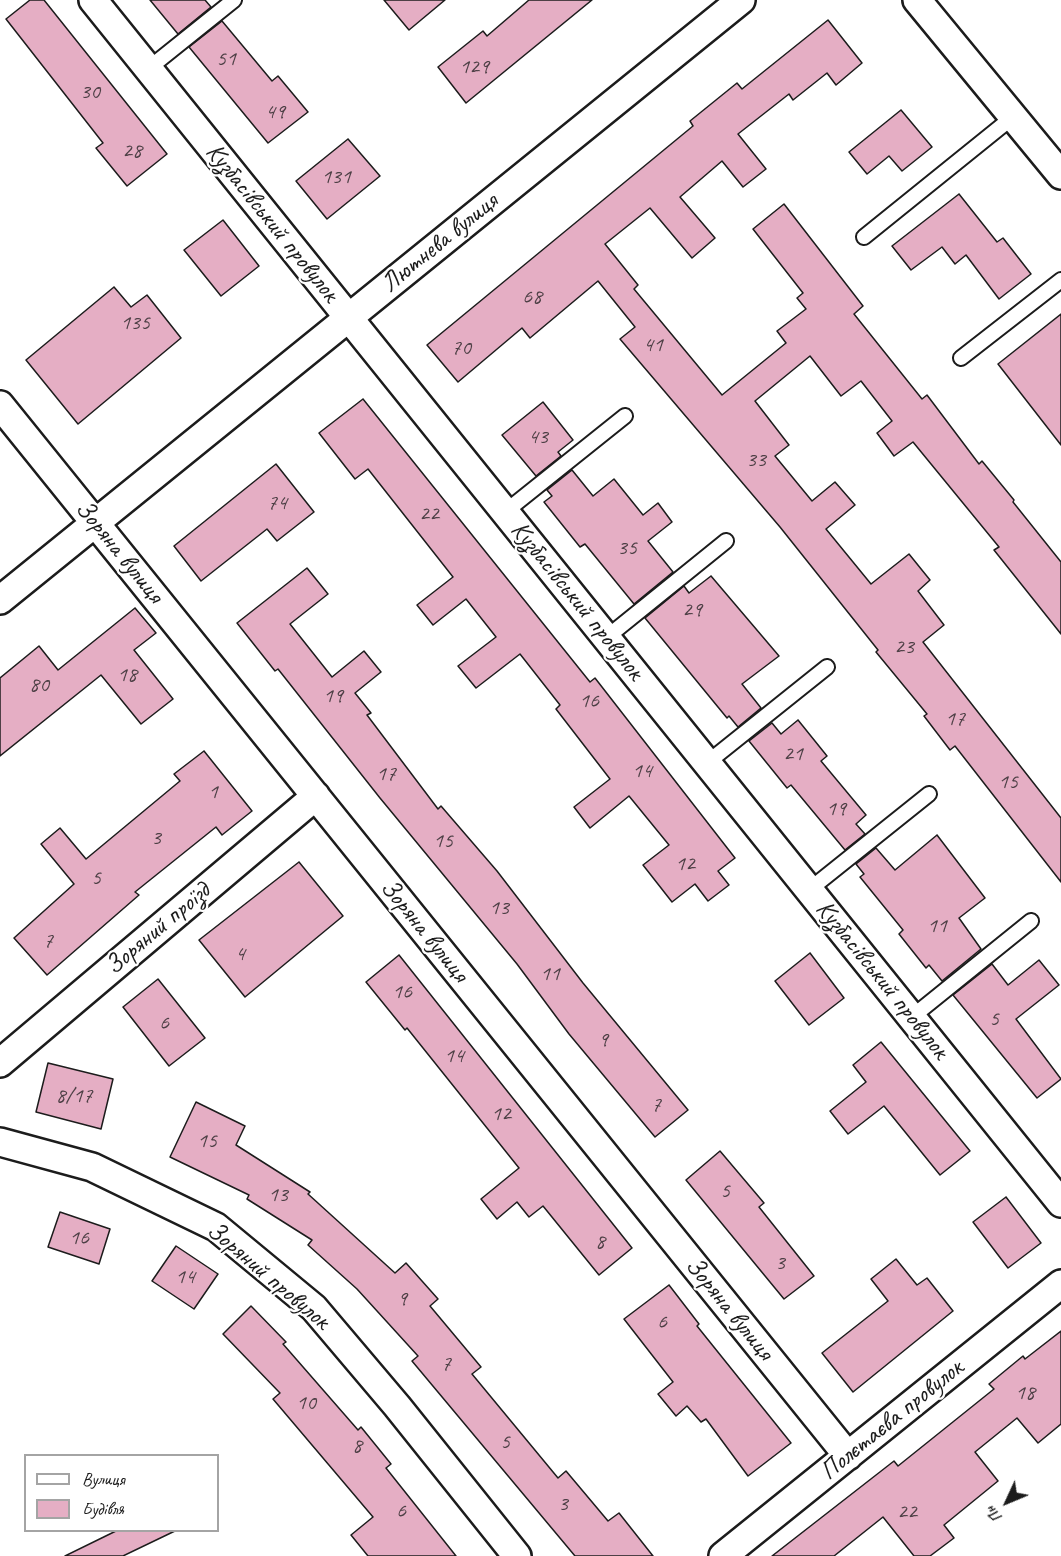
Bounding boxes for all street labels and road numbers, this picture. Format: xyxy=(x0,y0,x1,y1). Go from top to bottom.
street label: Кузбасівський провулок xyxy=(199,137,345,309)
street label: Лютнева вулиця xyxy=(375,186,505,300)
street label: Зоряна вулиця xyxy=(68,494,170,610)
street label: Кузбасівський провулок xyxy=(504,515,650,687)
street label: Зоряна вулиця xyxy=(373,873,475,989)
street label: Зоряний проїзд xyxy=(99,876,217,982)
street label: Кузбасівський провулок xyxy=(809,894,955,1066)
street label: Зоряний провулок xyxy=(200,1215,336,1337)
street label: Зоряна вулиця xyxy=(678,1251,780,1367)
street label: Полєтаєва провулок xyxy=(814,1353,970,1487)

